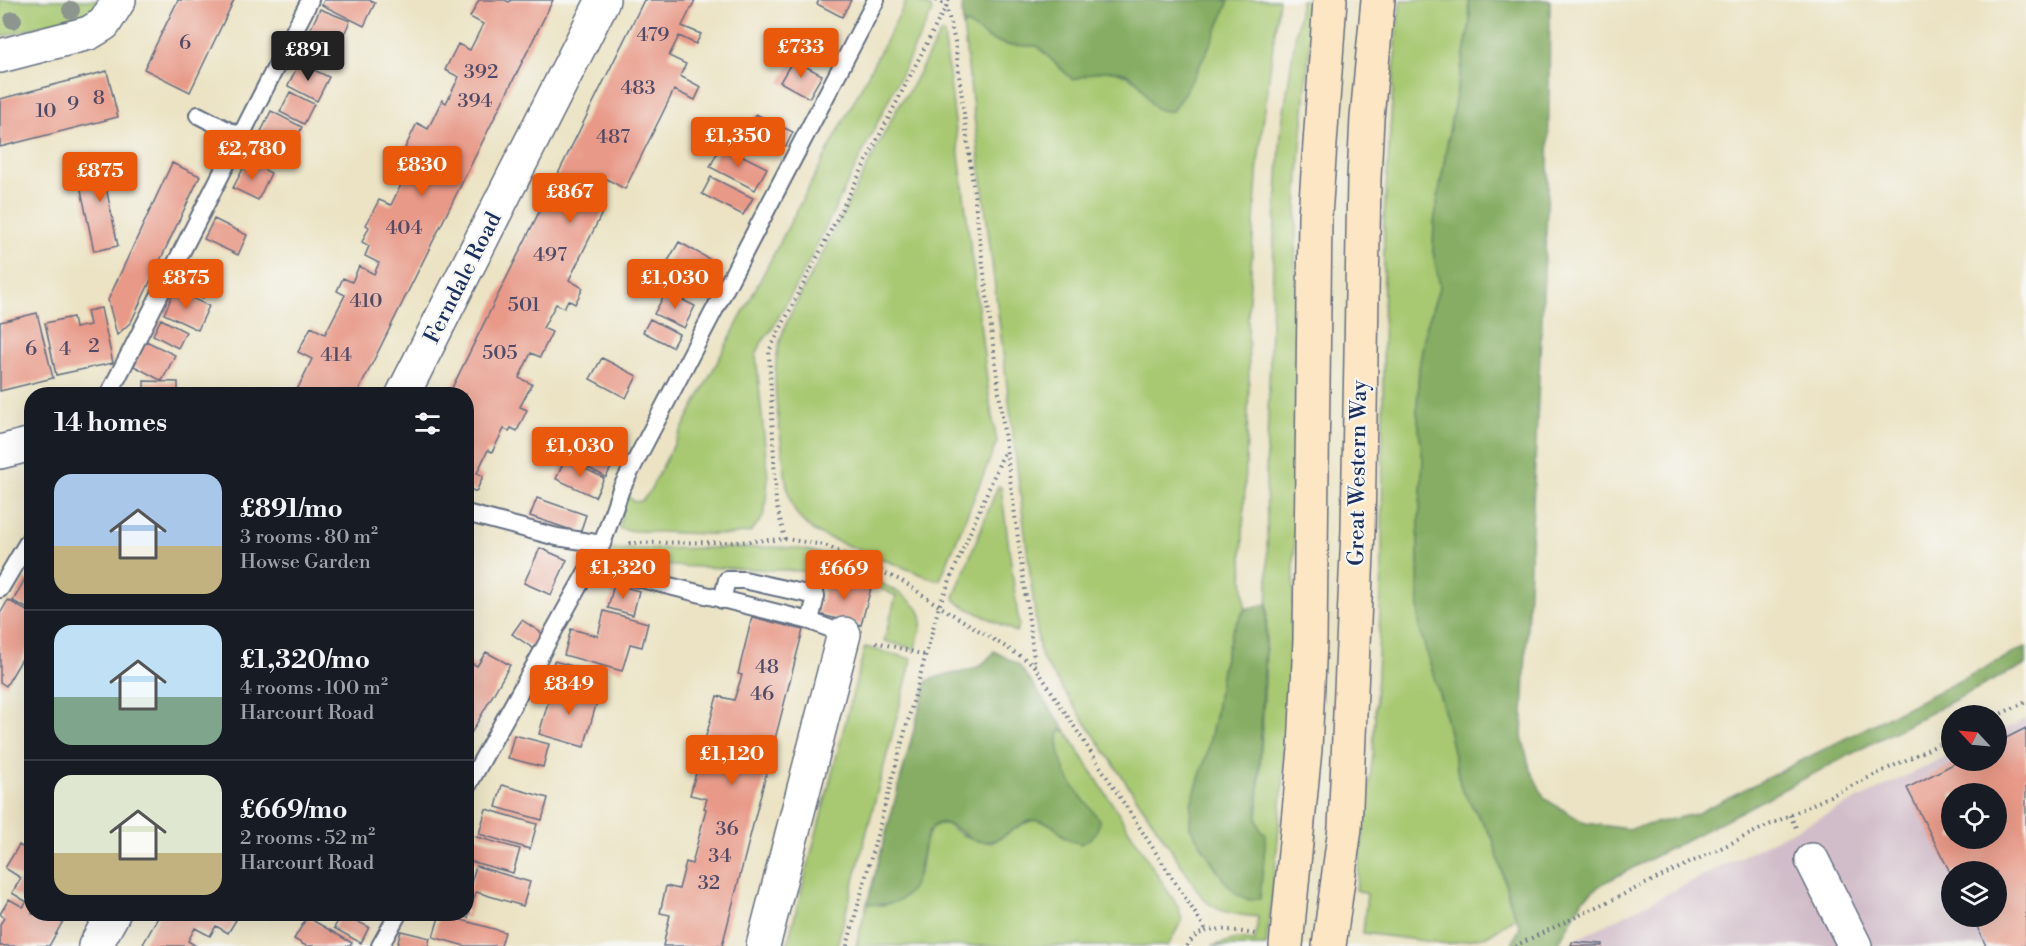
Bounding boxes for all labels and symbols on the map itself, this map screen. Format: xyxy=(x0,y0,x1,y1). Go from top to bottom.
house number: 479 xyxy=(637,23,669,48)
pin: £733 xyxy=(765,28,837,79)
house number: 6 xyxy=(179,31,191,56)
pin: £891 xyxy=(272,31,344,82)
house number: 392 xyxy=(464,60,498,85)
house number: 483 xyxy=(620,76,656,101)
house number: 8 xyxy=(93,86,105,111)
house number: 394 xyxy=(458,89,493,114)
house number: 9 xyxy=(67,92,79,117)
house number: 10 xyxy=(35,99,57,124)
pin: £1,350 xyxy=(689,117,787,168)
house number: 487 xyxy=(596,125,630,150)
pin: £2,780 xyxy=(203,130,301,181)
pin: £830 xyxy=(386,146,458,197)
pin: £875 xyxy=(64,152,136,203)
pin: £867 xyxy=(534,173,606,224)
street label: Ferndale Road xyxy=(418,207,508,348)
house number: 404 xyxy=(385,216,423,241)
house number: 497 xyxy=(533,243,567,268)
pin: £875 xyxy=(150,259,222,310)
pin: £1,030 xyxy=(626,259,724,310)
house number: 410 xyxy=(349,289,383,314)
house number: 501 xyxy=(508,293,541,318)
house number: 2 xyxy=(88,334,100,359)
house number: 6 xyxy=(25,337,37,362)
house number: 4 xyxy=(59,337,71,362)
house number: 505 xyxy=(482,341,518,366)
house number: 414 xyxy=(320,343,352,368)
street label: Great Western Way xyxy=(1343,379,1373,566)
pin: £1,030 xyxy=(531,427,629,478)
pin: £1,320 xyxy=(574,549,672,600)
pin: £669 xyxy=(808,550,880,601)
house number: 48 xyxy=(755,655,779,680)
pin: £849 xyxy=(533,665,605,716)
house number: 46 xyxy=(750,682,774,707)
north arrow xyxy=(1941,705,2007,771)
pin: £1,120 xyxy=(683,735,781,786)
house number: 36 xyxy=(715,817,739,842)
house number: 34 xyxy=(708,844,732,869)
house number: 32 xyxy=(698,871,720,896)

